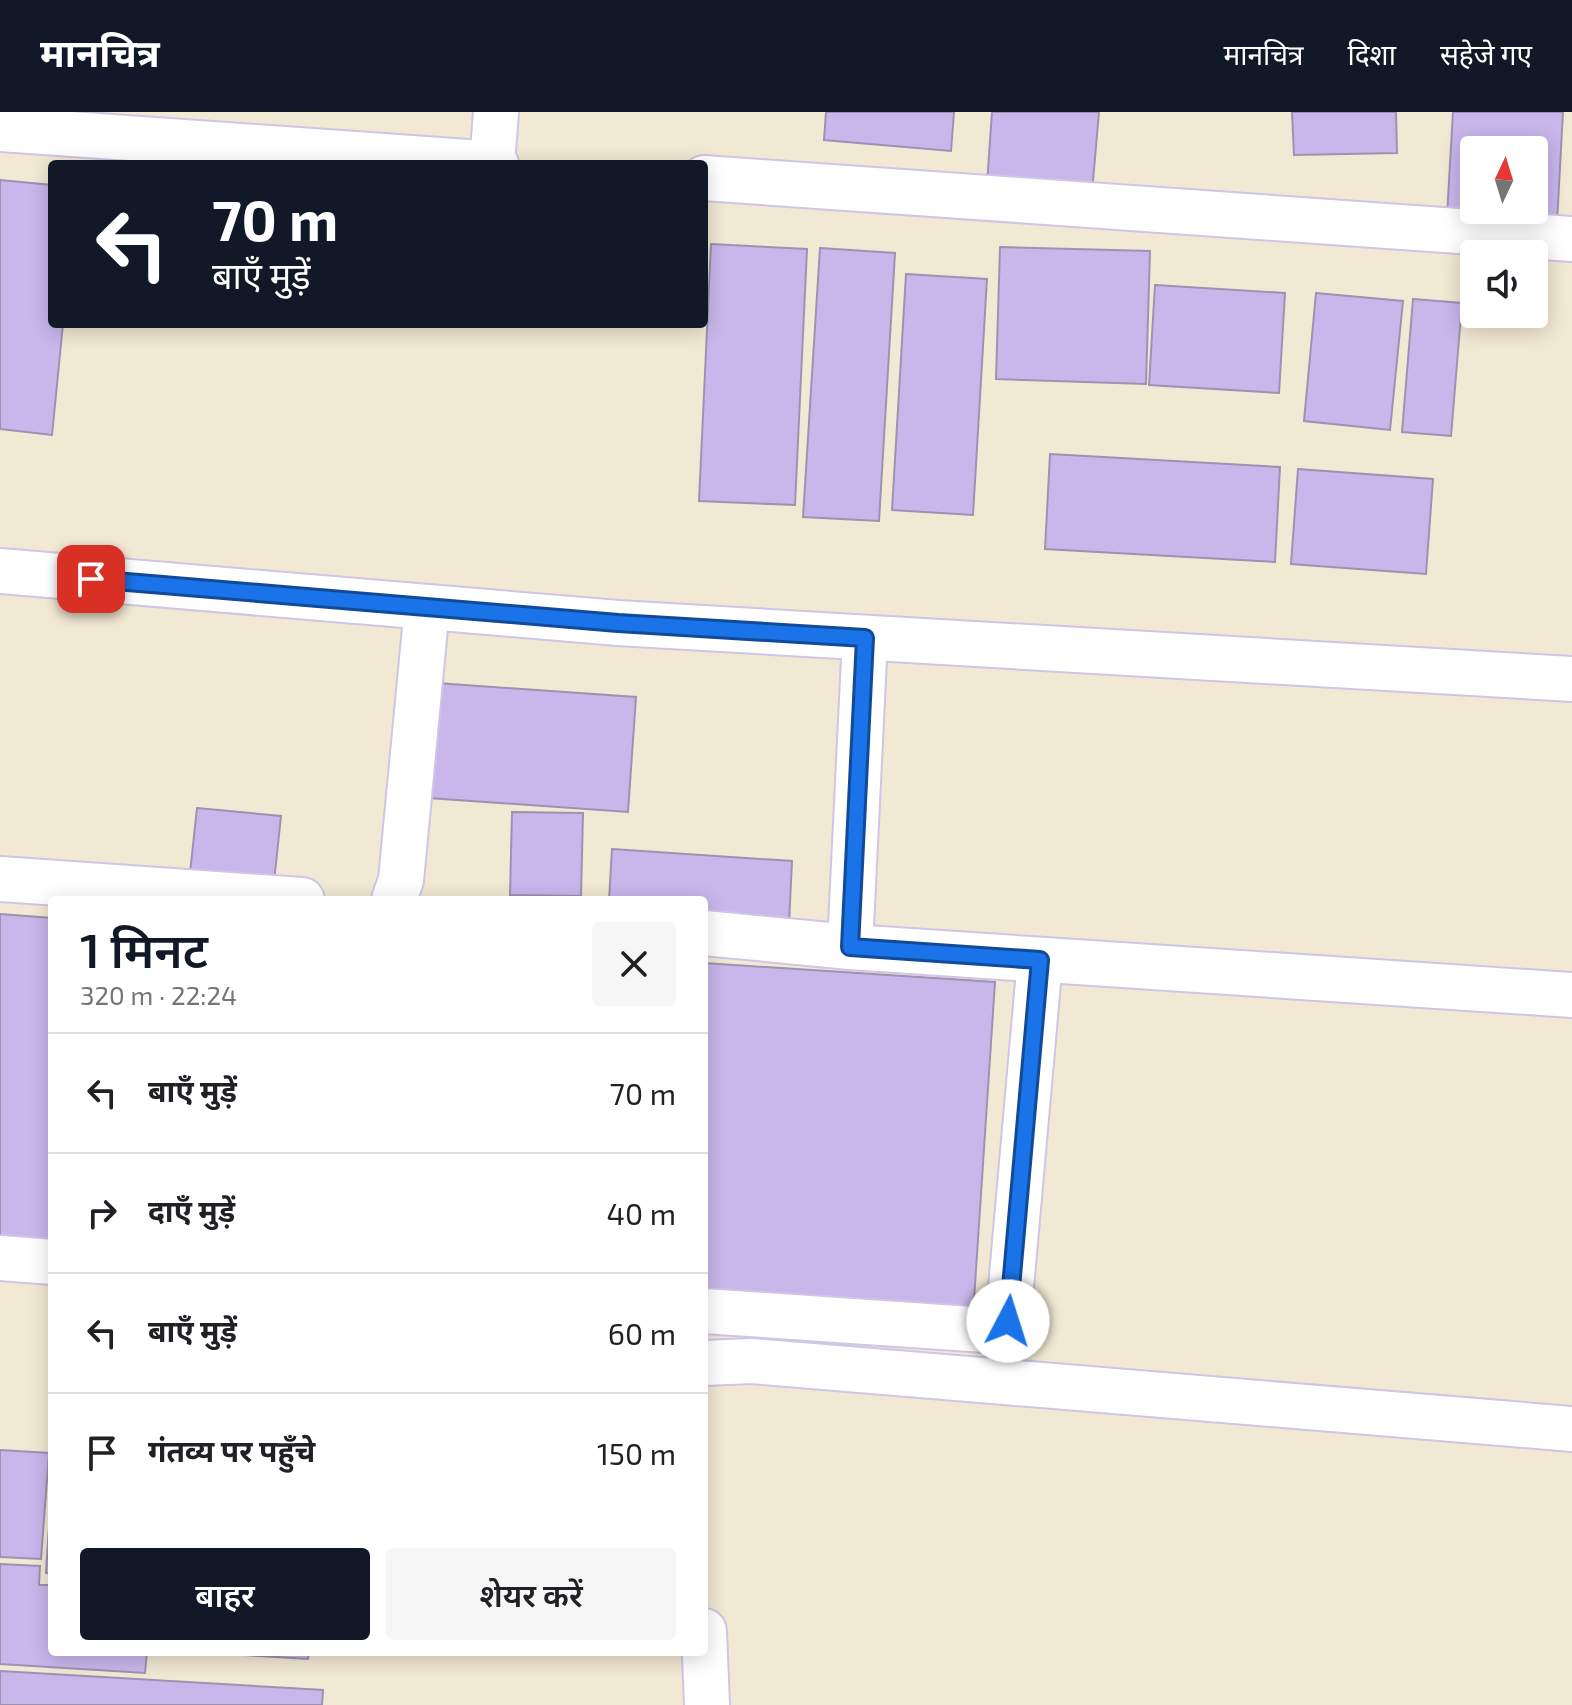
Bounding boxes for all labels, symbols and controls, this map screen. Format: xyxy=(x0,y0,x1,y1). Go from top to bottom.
text: मानचित्र xyxy=(40,29,160,75)
text: मानचित्र xyxy=(1223,37,1304,71)
text: दिशा xyxy=(1348,37,1396,71)
text: सहेजे गए xyxy=(1440,37,1532,71)
north arrow xyxy=(1460,136,1548,224)
map controls xyxy=(1460,136,1548,328)
text: 70 m xyxy=(212,185,338,252)
icon: left xyxy=(80,192,184,296)
button: sound xyxy=(1460,240,1548,328)
text: बाएँ मुड़ें xyxy=(212,253,311,296)
pin xyxy=(57,545,125,613)
icon: arrive xyxy=(69,557,113,601)
text: 1 मिनट xyxy=(80,920,208,978)
button: close xyxy=(592,922,676,1006)
text: 320 m · 22:24 xyxy=(80,979,237,1010)
icon: left xyxy=(80,1071,124,1115)
text: बाएँ मुड़ें xyxy=(148,1072,237,1108)
text: 70 m xyxy=(610,1075,676,1111)
icon: right xyxy=(80,1191,124,1235)
text: दाएँ मुड़ें xyxy=(148,1192,235,1228)
text: 40 m xyxy=(606,1195,676,1231)
position arrow xyxy=(966,1279,1050,1363)
icon: left xyxy=(80,1311,124,1355)
text: बाएँ मुड़ें xyxy=(148,1312,237,1348)
text: 60 m xyxy=(608,1315,676,1351)
icon: arrive xyxy=(80,1431,124,1475)
text: गंतव्य पर पहुँचे xyxy=(148,1432,315,1468)
text: 150 m xyxy=(597,1435,676,1471)
button: बाहर xyxy=(80,1548,370,1640)
button: शेयर करें xyxy=(386,1548,676,1640)

